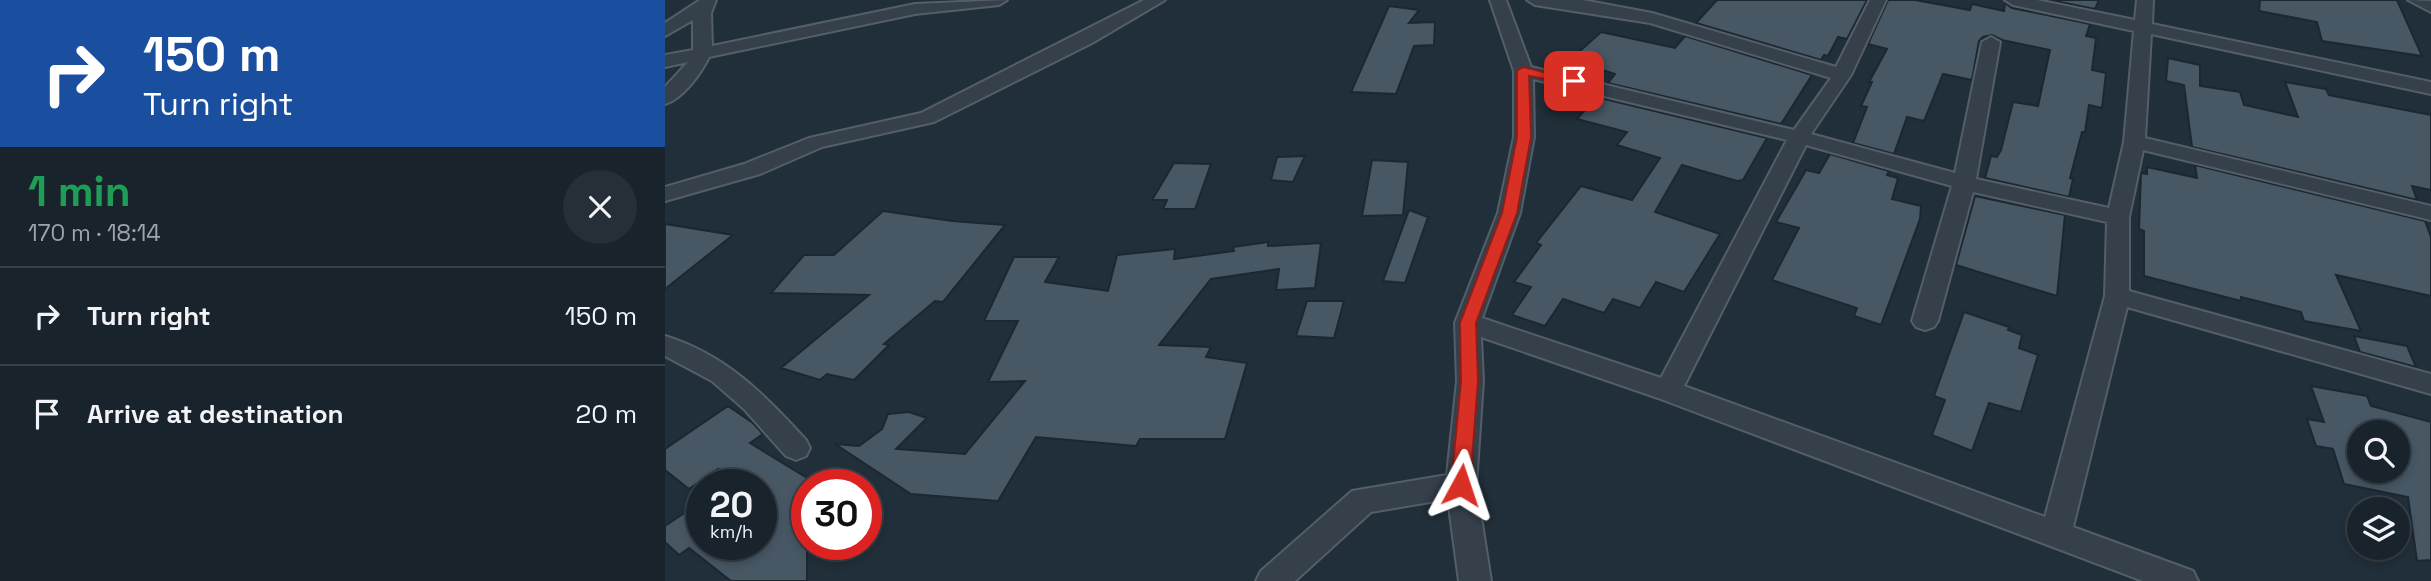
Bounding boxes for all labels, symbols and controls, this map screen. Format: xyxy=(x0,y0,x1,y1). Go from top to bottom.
text: 150 m xyxy=(143,23,281,85)
icon: right xyxy=(28,28,119,119)
pin xyxy=(1544,51,1604,111)
icon: arrive xyxy=(1555,62,1593,100)
text: Turn right xyxy=(143,84,293,124)
text: 1 min xyxy=(28,165,131,218)
button: close xyxy=(563,170,637,244)
text: 170 m · 18:14 xyxy=(28,218,161,248)
icon: right xyxy=(28,297,66,335)
text: Turn right xyxy=(87,299,211,333)
text: 150 m xyxy=(565,299,637,333)
icon: arrive xyxy=(28,395,66,433)
text: Arrive at destination xyxy=(87,397,344,431)
text: 20 m xyxy=(576,397,637,431)
map controls xyxy=(2347,420,2410,560)
button: search xyxy=(2347,420,2410,483)
position arrow xyxy=(1424,448,1498,522)
speed limit sign: 30 xyxy=(791,469,882,560)
text: 20 xyxy=(710,483,753,527)
button: layers xyxy=(2347,497,2410,560)
text: km/h xyxy=(710,520,753,543)

